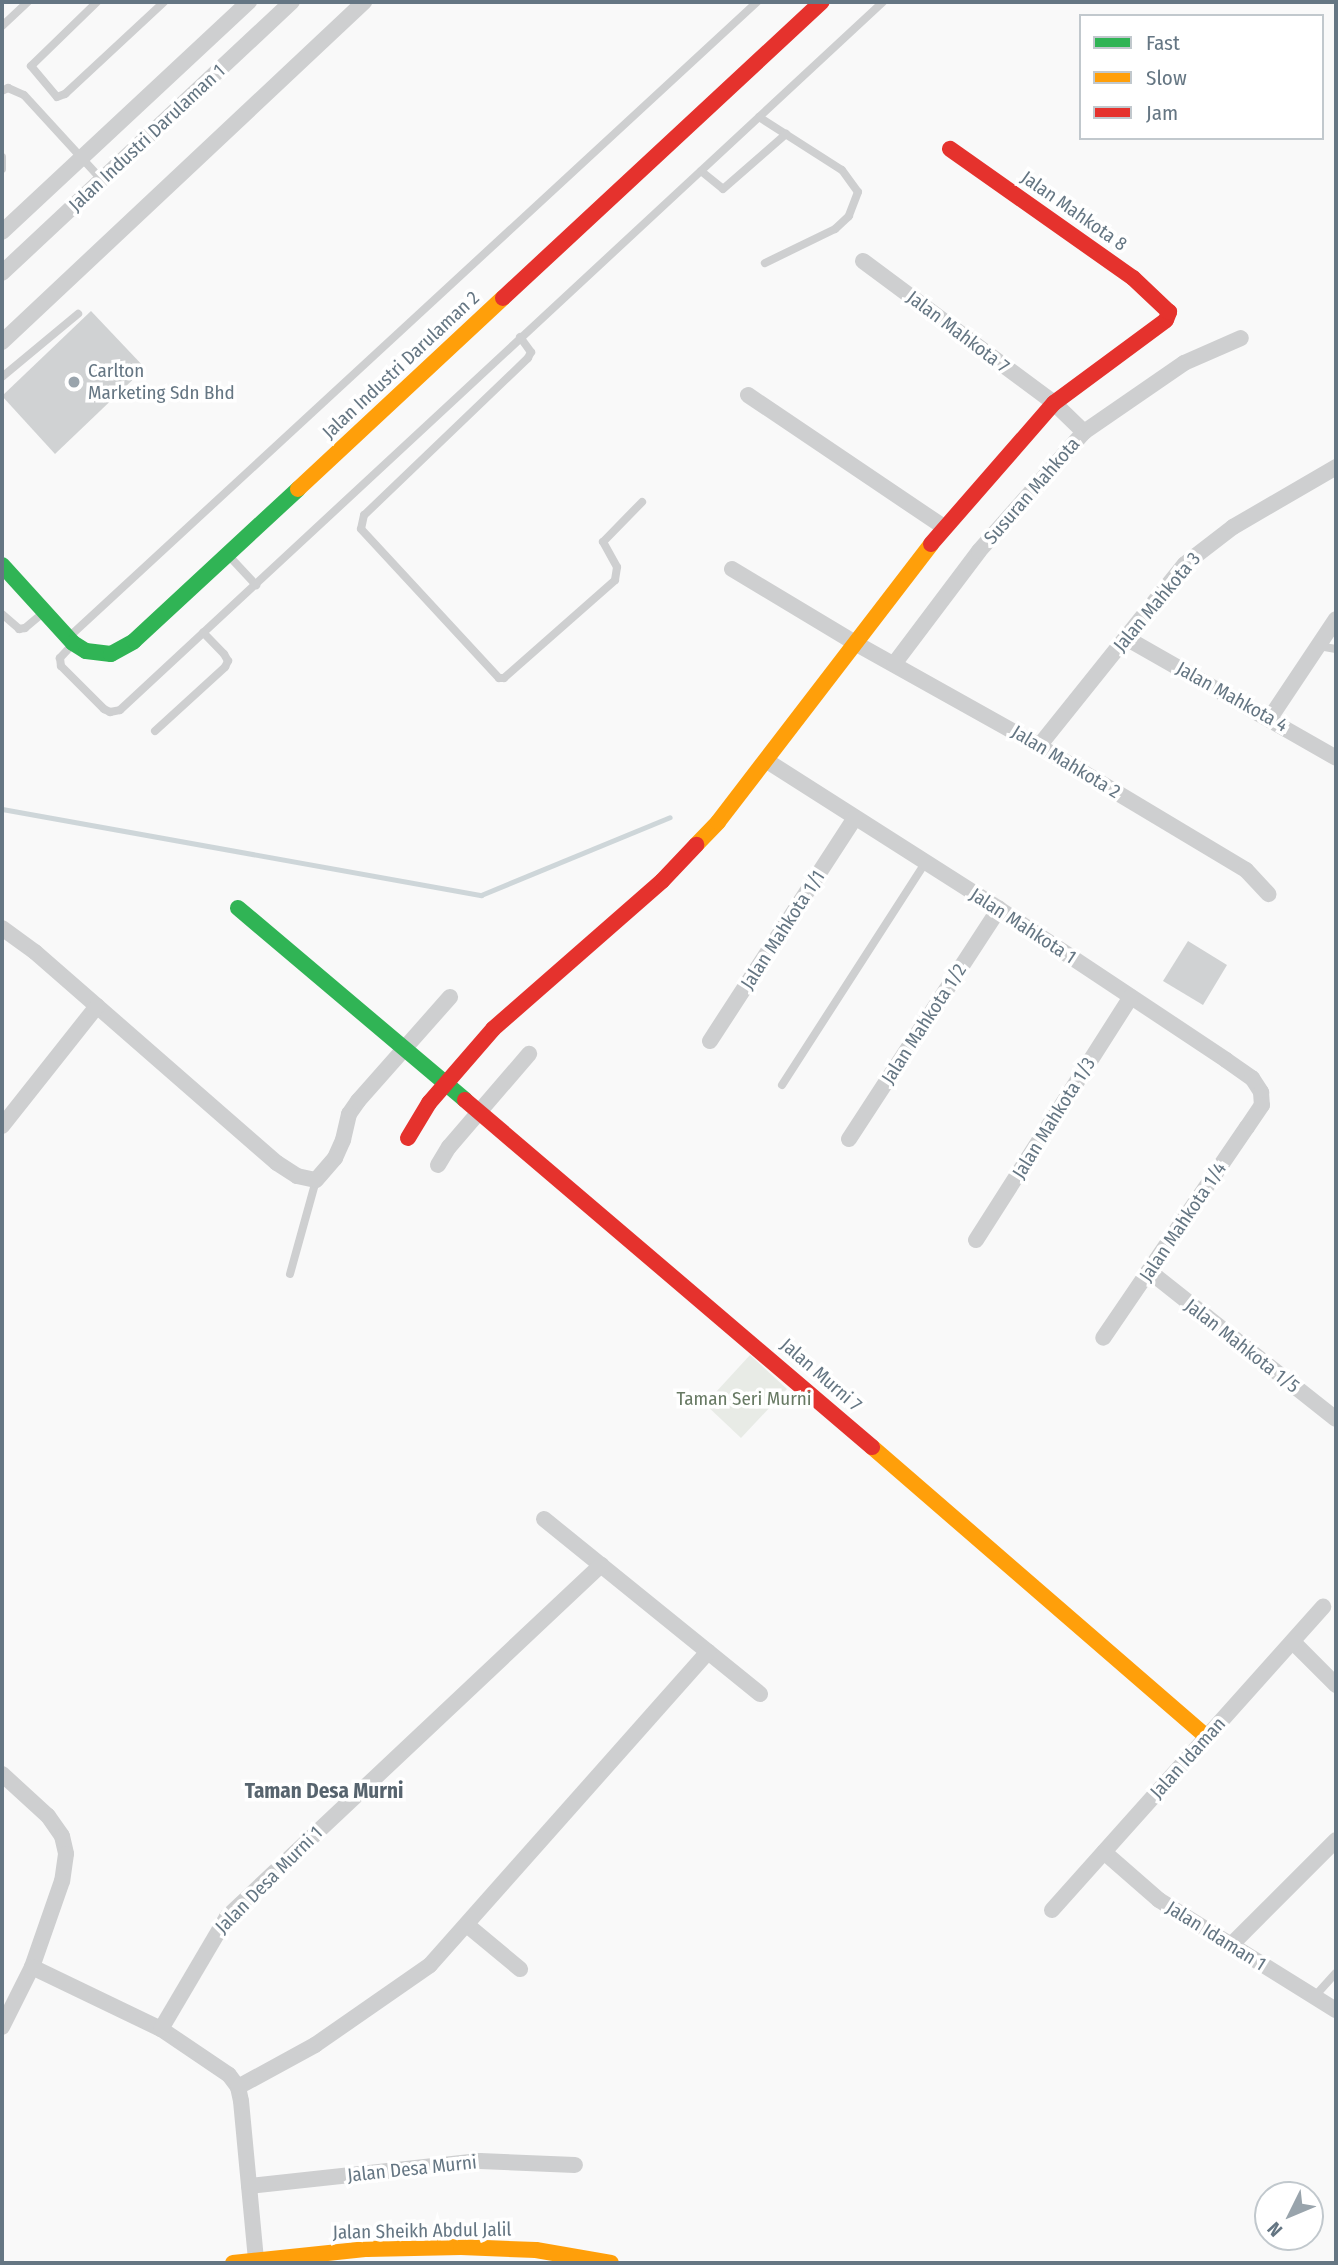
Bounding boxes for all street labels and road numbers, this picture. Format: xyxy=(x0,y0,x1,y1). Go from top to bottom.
street label: Jalan Industri Darulaman 1 xyxy=(64,60,230,216)
street label: Jalan Mahkota 8 xyxy=(1017,166,1131,256)
street label: Jalan Industri Darulaman 2 xyxy=(318,286,484,444)
street label: Jalan Mahkota 7 xyxy=(902,286,1014,378)
street label: Susuran Mahkota xyxy=(979,433,1085,549)
street label: Jalan Mahkota 3 xyxy=(1109,548,1205,656)
street label: Jalan Mahkota 4 xyxy=(1172,657,1292,737)
street label: Jalan Mahkota 2 xyxy=(1008,721,1124,803)
street label: Jalan Mahkota 1/1 xyxy=(736,866,830,994)
street label: Jalan Mahkota 1 xyxy=(966,883,1080,969)
street label: Jalan Mahkota 1/2 xyxy=(877,960,971,1088)
street label: Jalan Mahkota 1/3 xyxy=(1008,1053,1100,1183)
street label: Jalan Mahkota 1/4 xyxy=(1135,1158,1231,1286)
street label: Jalan Mahkota 1/5 xyxy=(1180,1294,1304,1398)
street label: Jalan Murni 7 xyxy=(776,1334,866,1416)
street label: Jalan Idaman xyxy=(1146,1713,1230,1803)
street label: Jalan Desa Murni 1 xyxy=(211,1822,327,1938)
street label: Jalan Idaman 1 xyxy=(1162,1896,1270,1976)
street label: Jalan Desa Murni xyxy=(346,2151,478,2187)
street label: Jalan Sheikh Abdul Jalil xyxy=(332,2218,512,2244)

